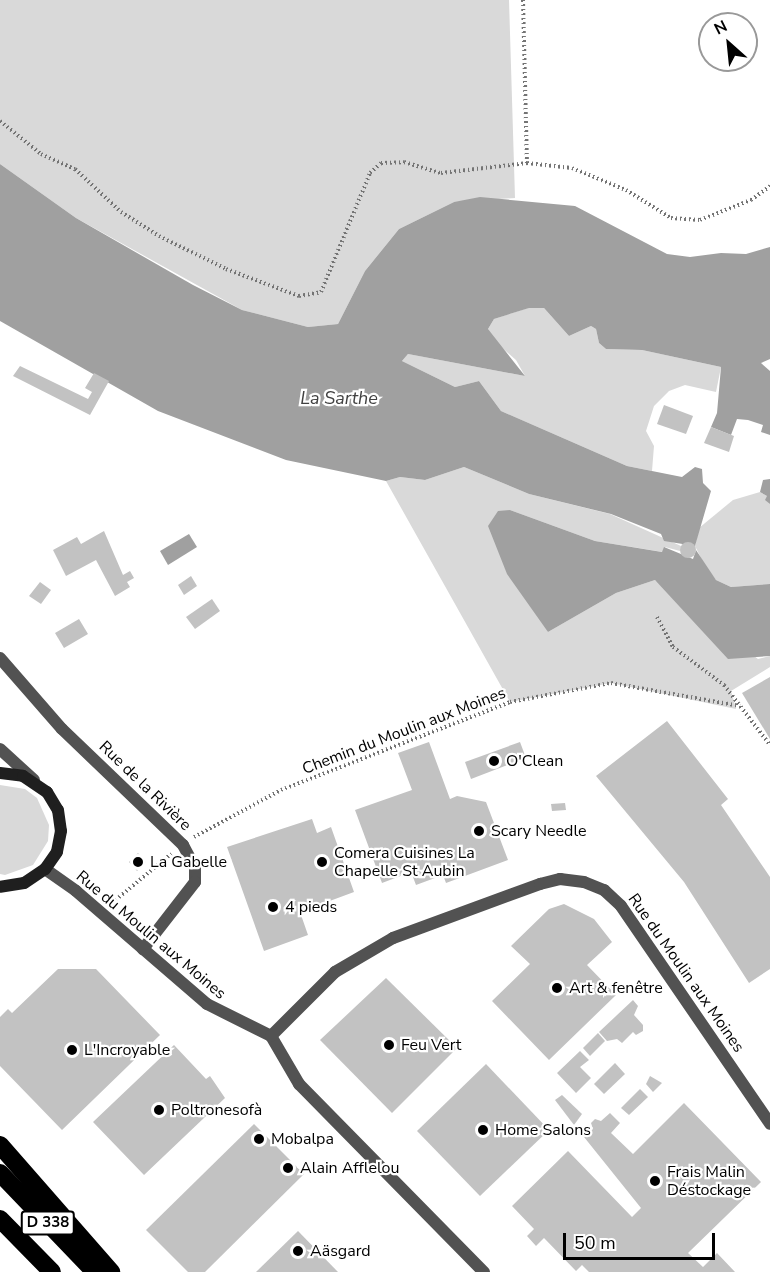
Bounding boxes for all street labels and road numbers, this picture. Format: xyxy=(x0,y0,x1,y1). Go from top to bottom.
street label: Chemin du Moulin aux Moines xyxy=(300,683,508,779)
street label: Rue de la Rivière xyxy=(95,737,195,835)
street label: Rue du Moulin aux Moines xyxy=(72,867,230,1003)
street label: Rue du Moulin aux Moines xyxy=(624,890,748,1056)
road number: D 338 xyxy=(20,1211,76,1235)

